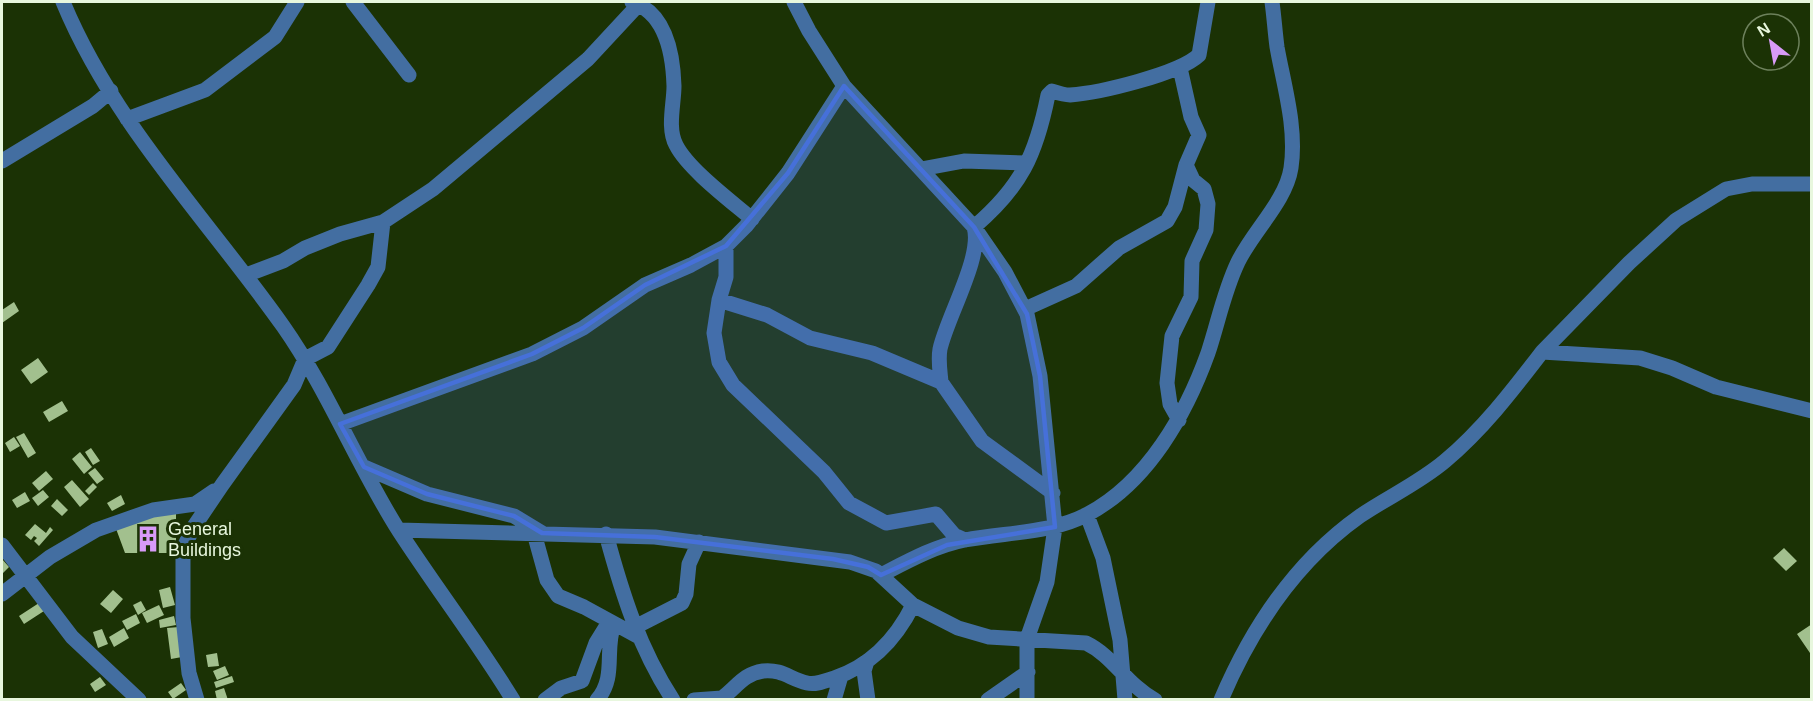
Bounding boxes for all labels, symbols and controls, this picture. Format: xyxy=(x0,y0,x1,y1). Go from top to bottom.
north arrow xyxy=(1741,12,1801,72)
text: N xyxy=(1754,19,1773,40)
place label: General Buildings xyxy=(168,519,241,560)
building icon: General Buildings xyxy=(133,524,163,554)

